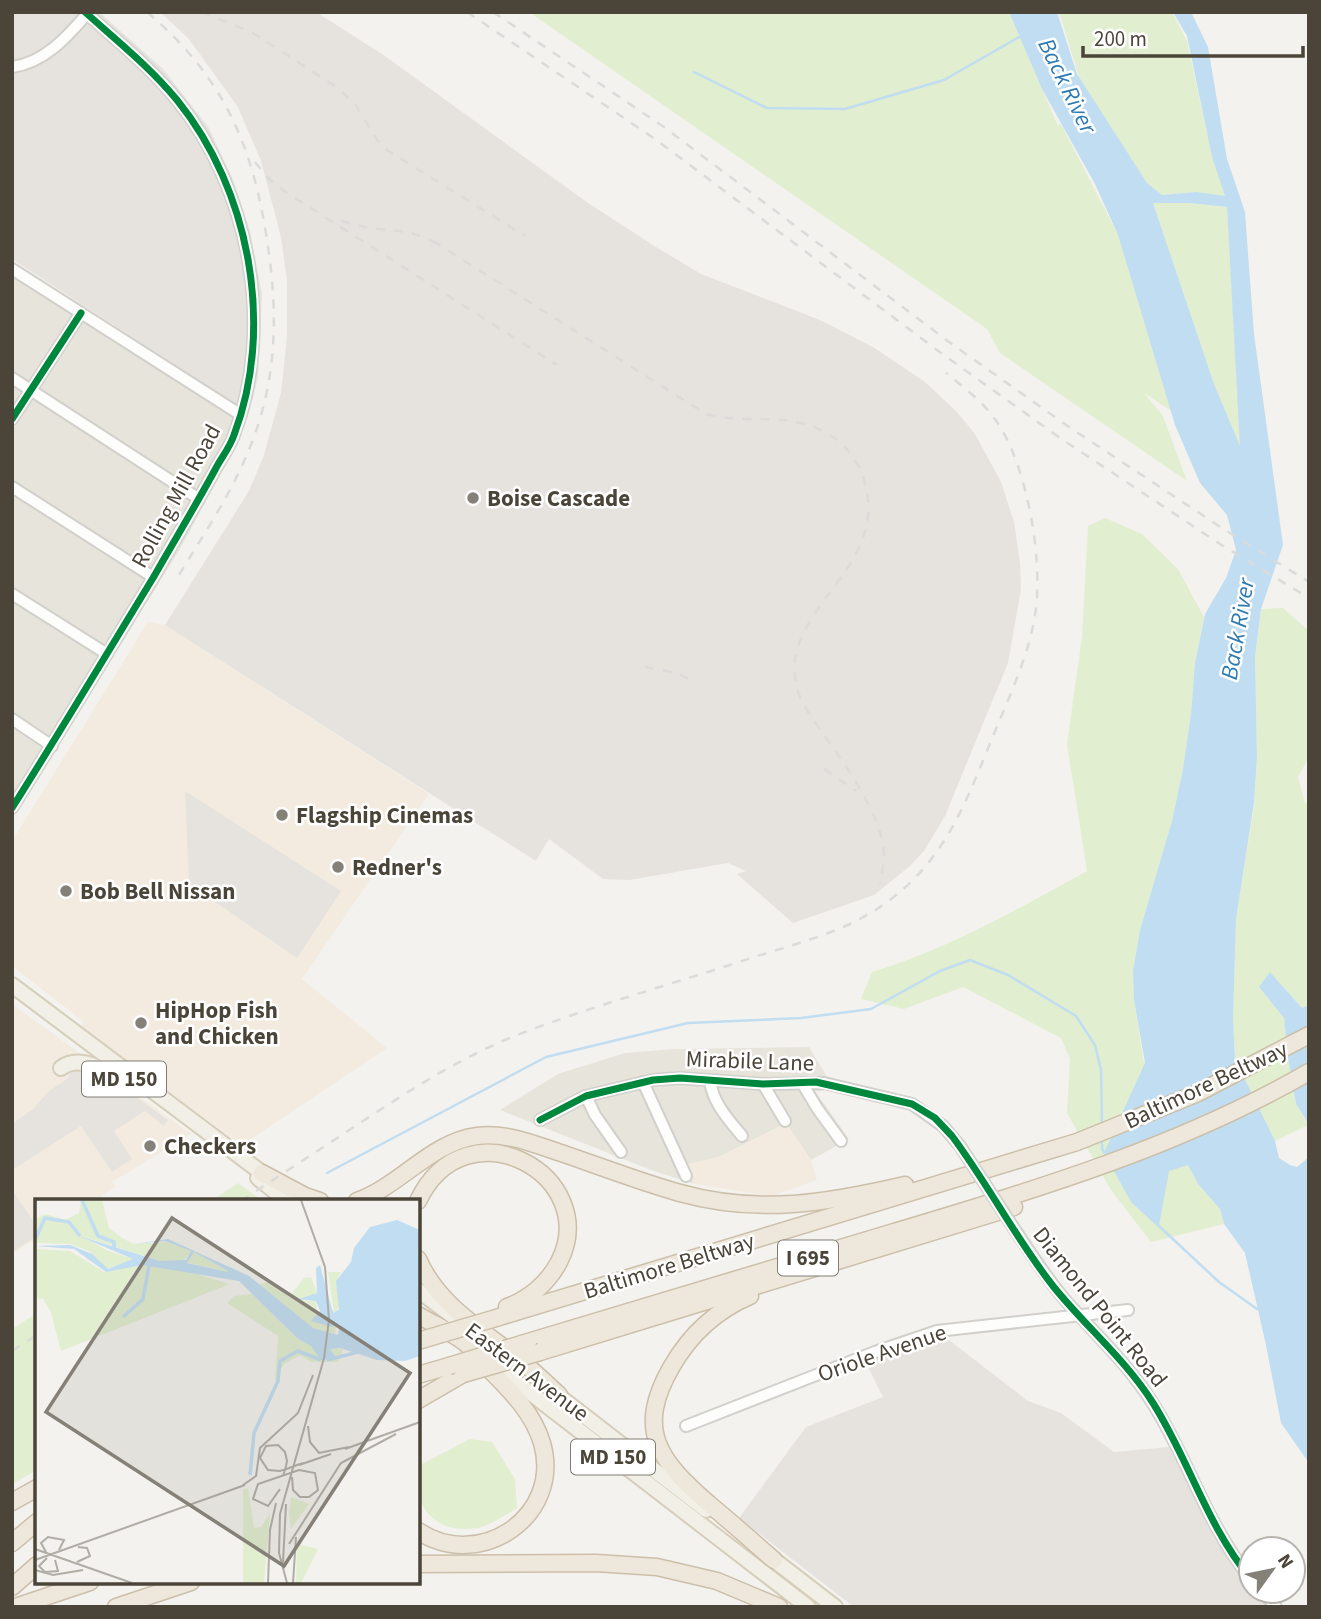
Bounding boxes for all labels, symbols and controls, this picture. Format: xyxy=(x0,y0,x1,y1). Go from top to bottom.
scale bar xyxy=(1083,14,1304,58)
text: 200 m xyxy=(1094,24,1147,54)
water label: Back River xyxy=(1029,32,1106,141)
street label: Rolling Mill Road xyxy=(123,418,229,574)
place label: Boise Cascade xyxy=(487,482,630,515)
marker: Boise Cascade xyxy=(465,490,481,506)
water label: Back River xyxy=(1212,574,1264,683)
place label: Flagship Cinemas xyxy=(296,799,473,832)
marker: Flagship Cinemas xyxy=(274,807,290,823)
place label: Redner's xyxy=(352,851,442,884)
marker: Redner's xyxy=(330,859,346,875)
place label: Bob Bell Nissan xyxy=(80,875,235,908)
marker: Bob Bell Nissan xyxy=(58,883,74,899)
place label: HipHop Fish and Chicken xyxy=(155,994,279,1053)
marker: HipHop Fish and Chicken xyxy=(133,1015,149,1031)
street label: Baltimore Beltway xyxy=(1119,1033,1293,1137)
street label: Mirabile Lane xyxy=(685,1042,815,1080)
road number: MD 150 xyxy=(82,1062,166,1096)
place label: Checkers xyxy=(164,1130,256,1163)
marker: Checkers xyxy=(142,1138,158,1154)
inset map xyxy=(35,1199,420,1584)
street label: Diamond Point Road xyxy=(1025,1220,1175,1394)
street label: Baltimore Beltway xyxy=(580,1224,759,1308)
road number: I 695 xyxy=(778,1240,838,1276)
street label: Eastern Avenue xyxy=(458,1314,596,1430)
street label: Oriole Avenue xyxy=(813,1316,951,1390)
road number: MD 150 xyxy=(571,1440,655,1474)
north arrow xyxy=(1237,1535,1307,1605)
text: N xyxy=(1270,1549,1300,1574)

